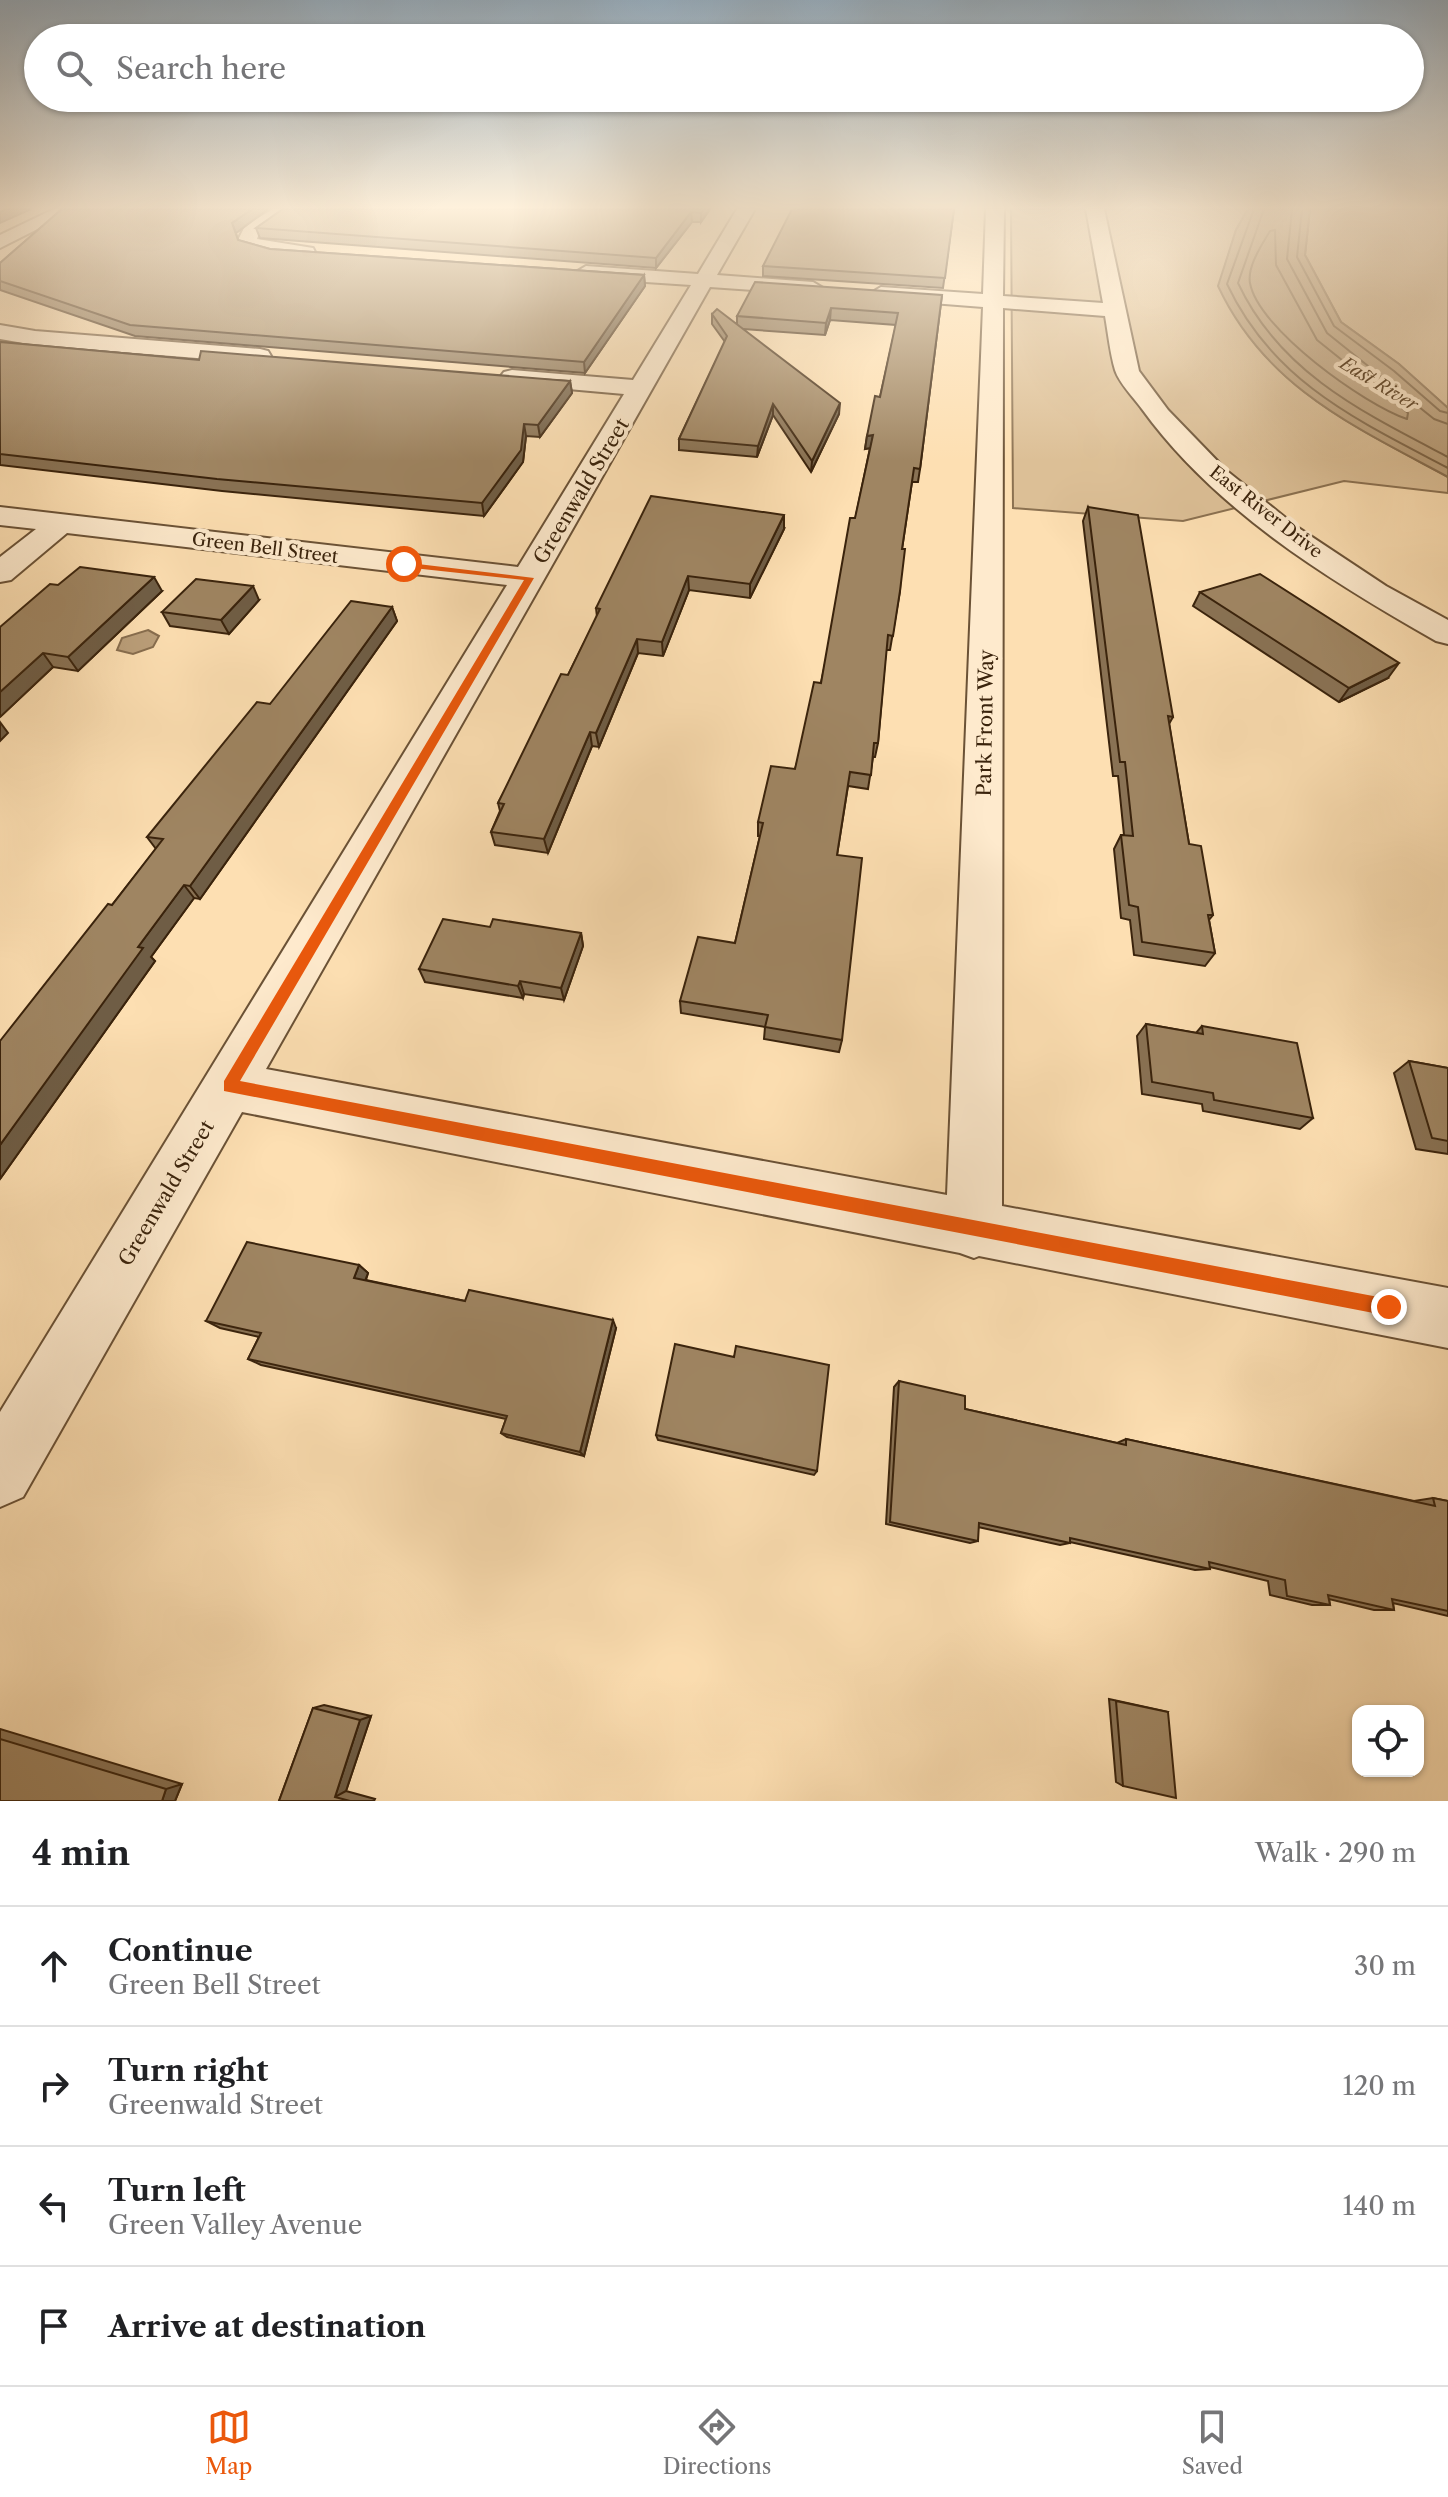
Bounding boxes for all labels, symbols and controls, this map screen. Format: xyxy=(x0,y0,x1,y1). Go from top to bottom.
search box xyxy=(24,24,1424,112)
icon: search xyxy=(52,46,96,90)
text: Search here xyxy=(116,50,286,87)
water label: East River xyxy=(1334,351,1423,417)
street label: Greenwald Street xyxy=(528,414,634,568)
street label: East River Drive xyxy=(1205,461,1327,563)
street label: Green Bell Street xyxy=(191,528,340,568)
route start xyxy=(386,546,422,582)
street label: Park Front Way xyxy=(972,648,998,797)
street label: Greenwald Street xyxy=(113,1116,219,1270)
route end xyxy=(1371,1289,1407,1325)
map controls xyxy=(1352,1705,1424,1777)
button: locate xyxy=(1352,1705,1424,1777)
text: 4 min xyxy=(32,1832,130,1874)
text: Walk · 290 m xyxy=(1255,1837,1416,1869)
text: Continue xyxy=(108,1932,253,1969)
icon: ahead xyxy=(32,1944,76,1988)
text: 30 m xyxy=(1354,1950,1416,1982)
text: Green Bell Street xyxy=(108,1969,321,2001)
text: Turn right xyxy=(108,2052,268,2089)
icon: right xyxy=(32,2064,76,2108)
text: 120 m xyxy=(1342,2070,1416,2102)
text: Greenwald Street xyxy=(108,2089,323,2121)
text: Turn left xyxy=(108,2172,245,2209)
icon: left xyxy=(32,2184,76,2228)
text: 140 m xyxy=(1342,2190,1416,2222)
text: Green Valley Avenue xyxy=(108,2209,362,2241)
icon: arrive xyxy=(32,2304,76,2348)
text: Arrive at destination xyxy=(108,2308,426,2345)
tab: Map xyxy=(205,2405,252,2480)
tab: Directions xyxy=(663,2405,771,2480)
tab: Saved xyxy=(1182,2405,1243,2480)

